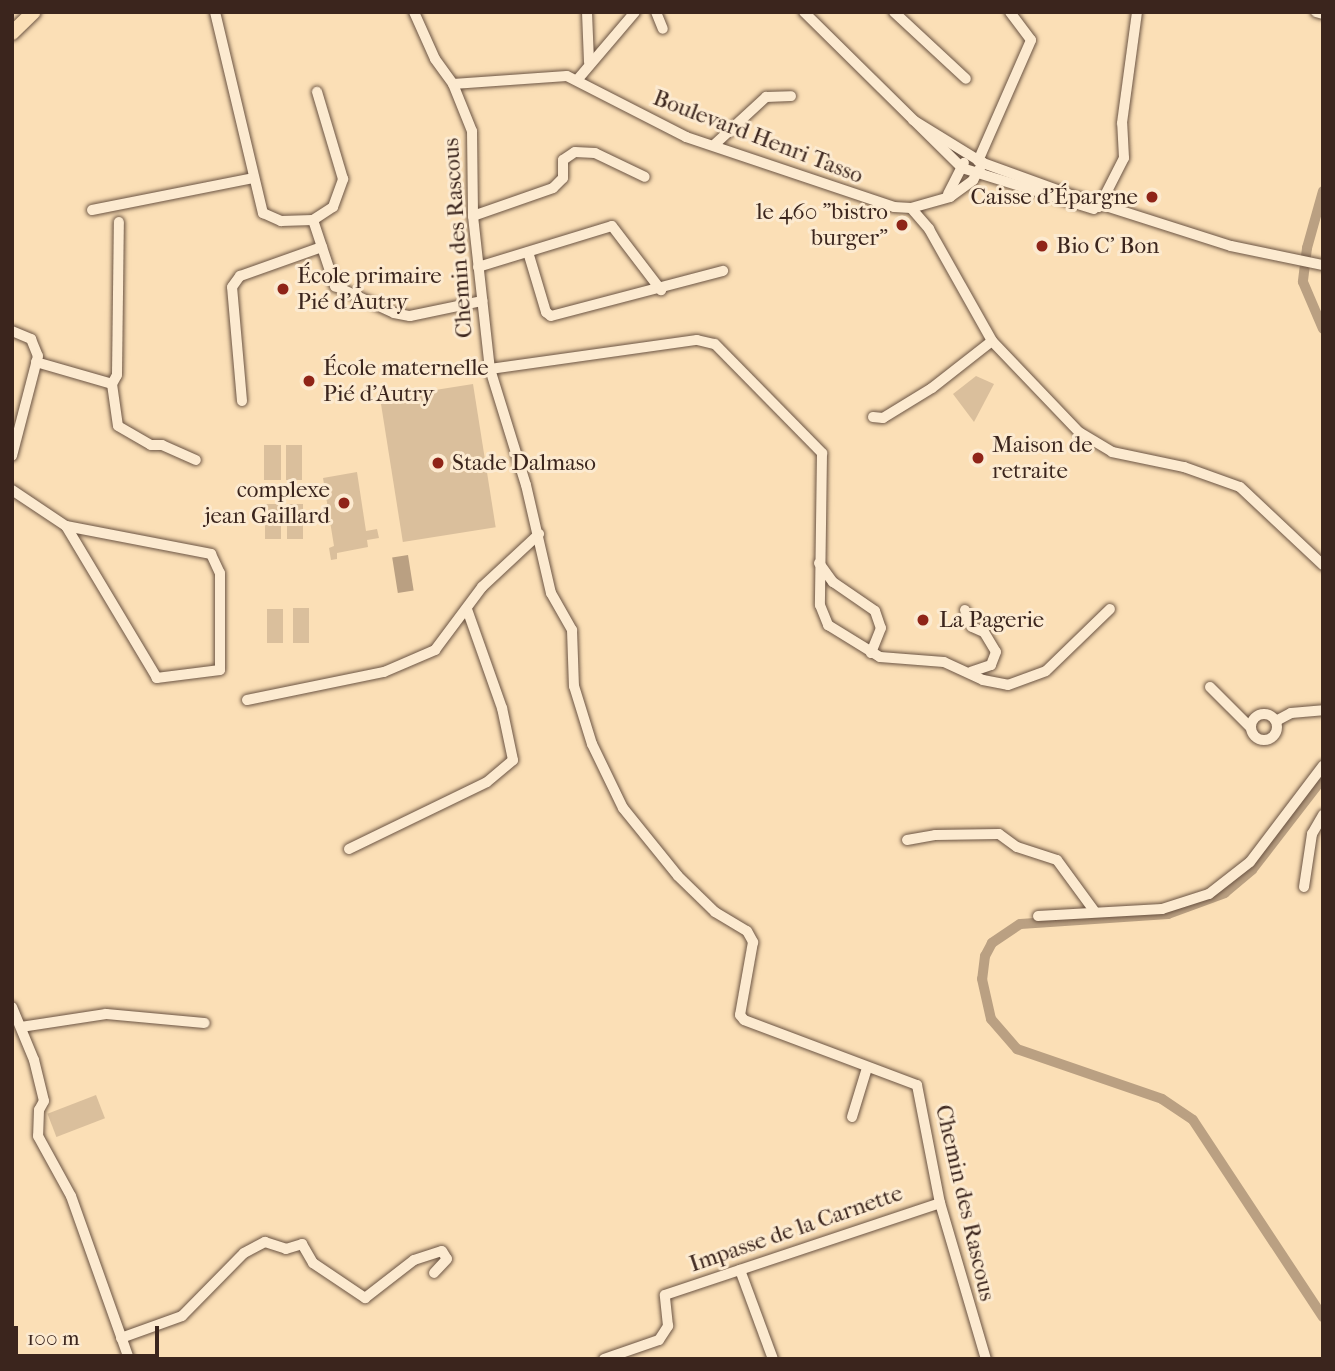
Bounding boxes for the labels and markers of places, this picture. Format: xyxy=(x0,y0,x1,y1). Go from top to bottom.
place label: Caisse d'Épargne xyxy=(970,183,1138,211)
marker: Caisse d'Épargne xyxy=(1144,189,1160,205)
place label: le 460 "bistro burger" xyxy=(756,198,888,252)
marker: le 460 "bistro burger" xyxy=(894,217,910,233)
place label: Bio C' Bon xyxy=(1056,232,1159,260)
marker: Bio C' Bon xyxy=(1034,238,1050,254)
place label: École primaire Pié d'Autry xyxy=(297,262,442,316)
marker: École primaire Pié d'Autry xyxy=(275,281,291,297)
place label: École maternelle Pié d'Autry xyxy=(323,354,489,408)
marker: École maternelle Pié d'Autry xyxy=(301,373,317,389)
place label: Maison de retraite xyxy=(992,431,1093,485)
place label: Stade Dalmaso xyxy=(452,449,596,477)
marker: Maison de retraite xyxy=(970,450,986,466)
marker: Stade Dalmaso xyxy=(430,455,446,471)
place label: complexe jean Gaillard xyxy=(205,476,330,530)
marker: complexe jean Gaillard xyxy=(336,495,352,511)
place label: La Pagerie xyxy=(939,606,1044,634)
marker: La Pagerie xyxy=(913,610,933,630)

